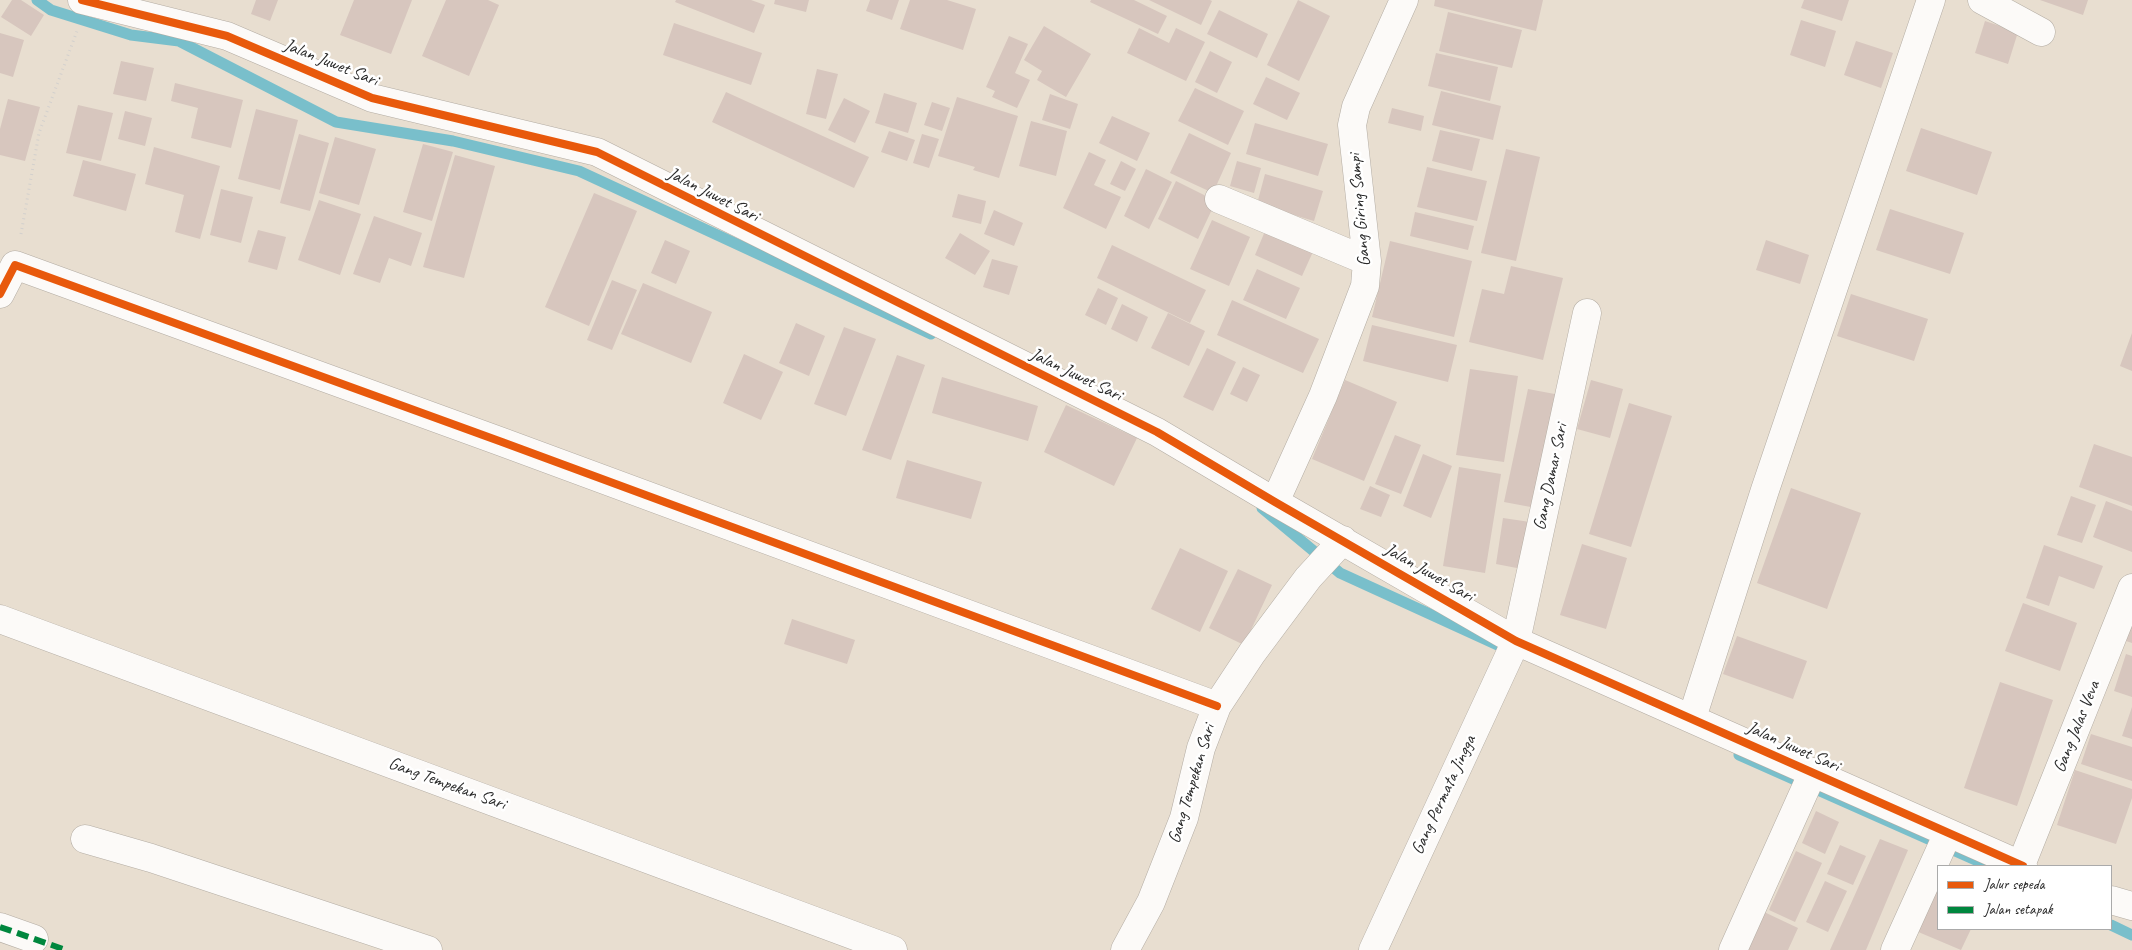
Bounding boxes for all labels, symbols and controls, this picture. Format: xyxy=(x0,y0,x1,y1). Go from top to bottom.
street label: Jalan Juwet Sari xyxy=(281,34,381,92)
street label: Gang Giring Sampi xyxy=(1344,153,1376,267)
street label: Jalan Juwet Sari xyxy=(664,163,762,227)
street label: Jalan Juwet Sari xyxy=(1027,343,1125,407)
street label: Gang Damar Sari xyxy=(1529,422,1573,532)
street label: Jalan Juwet Sari xyxy=(1381,539,1477,607)
street label: Gang Jalas Veva xyxy=(2049,678,2105,776)
street label: Jalan Juwet Sari xyxy=(1743,717,1843,777)
street label: Gang Tempekan Sari xyxy=(1164,722,1220,846)
street label: Gang Permata Jingga xyxy=(1407,732,1481,858)
street label: Gang Tempekan Sari xyxy=(385,753,509,815)
legend xyxy=(1937,865,2112,930)
text: Jalur sepeda xyxy=(1984,875,2045,894)
text: Jalan setapak xyxy=(1984,900,2053,919)

